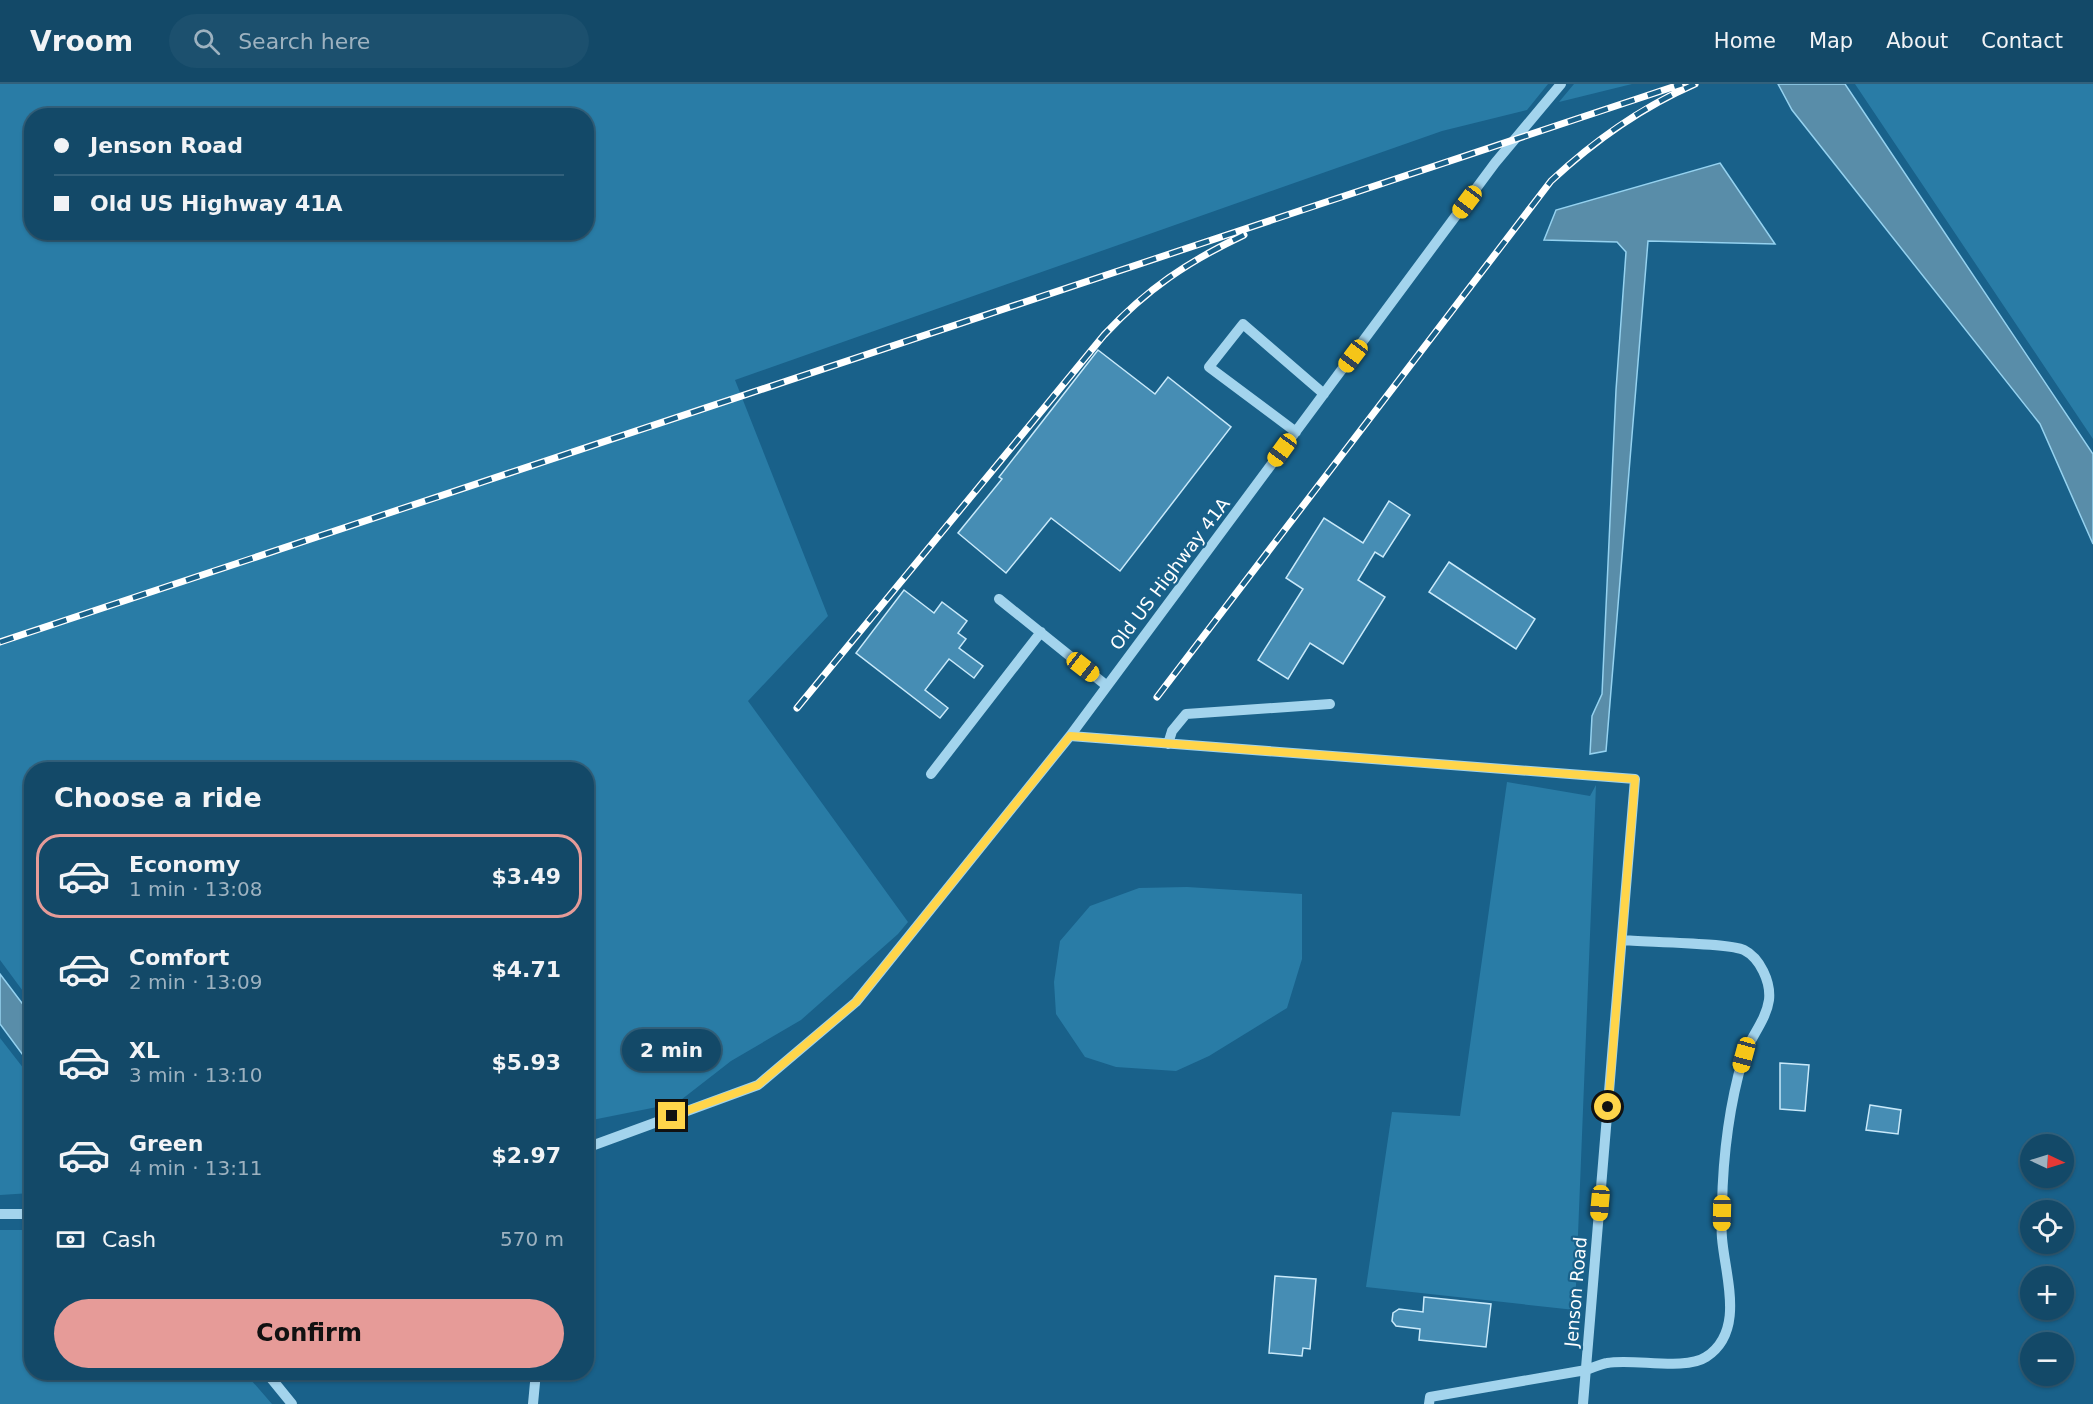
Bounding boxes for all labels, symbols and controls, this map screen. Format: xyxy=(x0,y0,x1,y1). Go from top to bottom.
search box xyxy=(169,14,589,68)
text: Vroom xyxy=(30,25,133,58)
icon: search xyxy=(190,25,223,58)
text: Search here xyxy=(238,29,370,54)
text: Home xyxy=(1714,29,1776,53)
text: Map xyxy=(1809,29,1853,53)
text: About xyxy=(1886,29,1948,53)
text: Contact xyxy=(1981,29,2063,53)
text: Jenson Road xyxy=(90,133,243,158)
car xyxy=(1449,182,1485,222)
text: Old US Highway 41A xyxy=(90,191,343,216)
car xyxy=(1335,336,1371,376)
car xyxy=(1264,430,1300,470)
street label: Old US Highway 41A xyxy=(1105,493,1234,654)
car xyxy=(1063,649,1103,685)
text: Choose a ride xyxy=(54,782,262,813)
icon: car xyxy=(57,849,111,903)
text: Economy xyxy=(129,852,240,877)
text: $3.49 xyxy=(491,864,561,889)
text: 1 min · 13:08 xyxy=(129,877,263,901)
icon: car xyxy=(57,942,111,996)
text: Comfort xyxy=(129,945,229,970)
text: $4.71 xyxy=(491,957,561,982)
text: 2 min · 13:09 xyxy=(129,970,263,994)
callout: 2 min xyxy=(622,1029,722,1071)
icon: car xyxy=(57,1035,111,1089)
car xyxy=(1731,1035,1757,1075)
text: XL xyxy=(129,1038,160,1063)
text: 2 min xyxy=(640,1038,703,1062)
text: $5.93 xyxy=(491,1050,561,1075)
text: 3 min · 13:10 xyxy=(129,1063,263,1087)
route start xyxy=(1594,1093,1621,1120)
route end xyxy=(658,1102,685,1129)
icon: car xyxy=(57,1128,111,1182)
text: Green xyxy=(129,1131,203,1156)
north arrow xyxy=(2020,1134,2074,1188)
map controls xyxy=(2020,1134,2074,1386)
text: $2.97 xyxy=(491,1143,561,1168)
text: 4 min · 13:11 xyxy=(129,1156,263,1180)
car xyxy=(1589,1184,1611,1222)
car xyxy=(1713,1195,1731,1231)
button: locate xyxy=(2020,1200,2074,1254)
icon: cash xyxy=(54,1223,87,1256)
text: Cash xyxy=(102,1227,156,1252)
text: 570 m xyxy=(500,1227,564,1251)
street label: Jenson Road xyxy=(1560,1236,1591,1349)
button: + xyxy=(2020,1266,2074,1320)
button: Confirm xyxy=(54,1299,564,1368)
button: − xyxy=(2020,1332,2074,1386)

